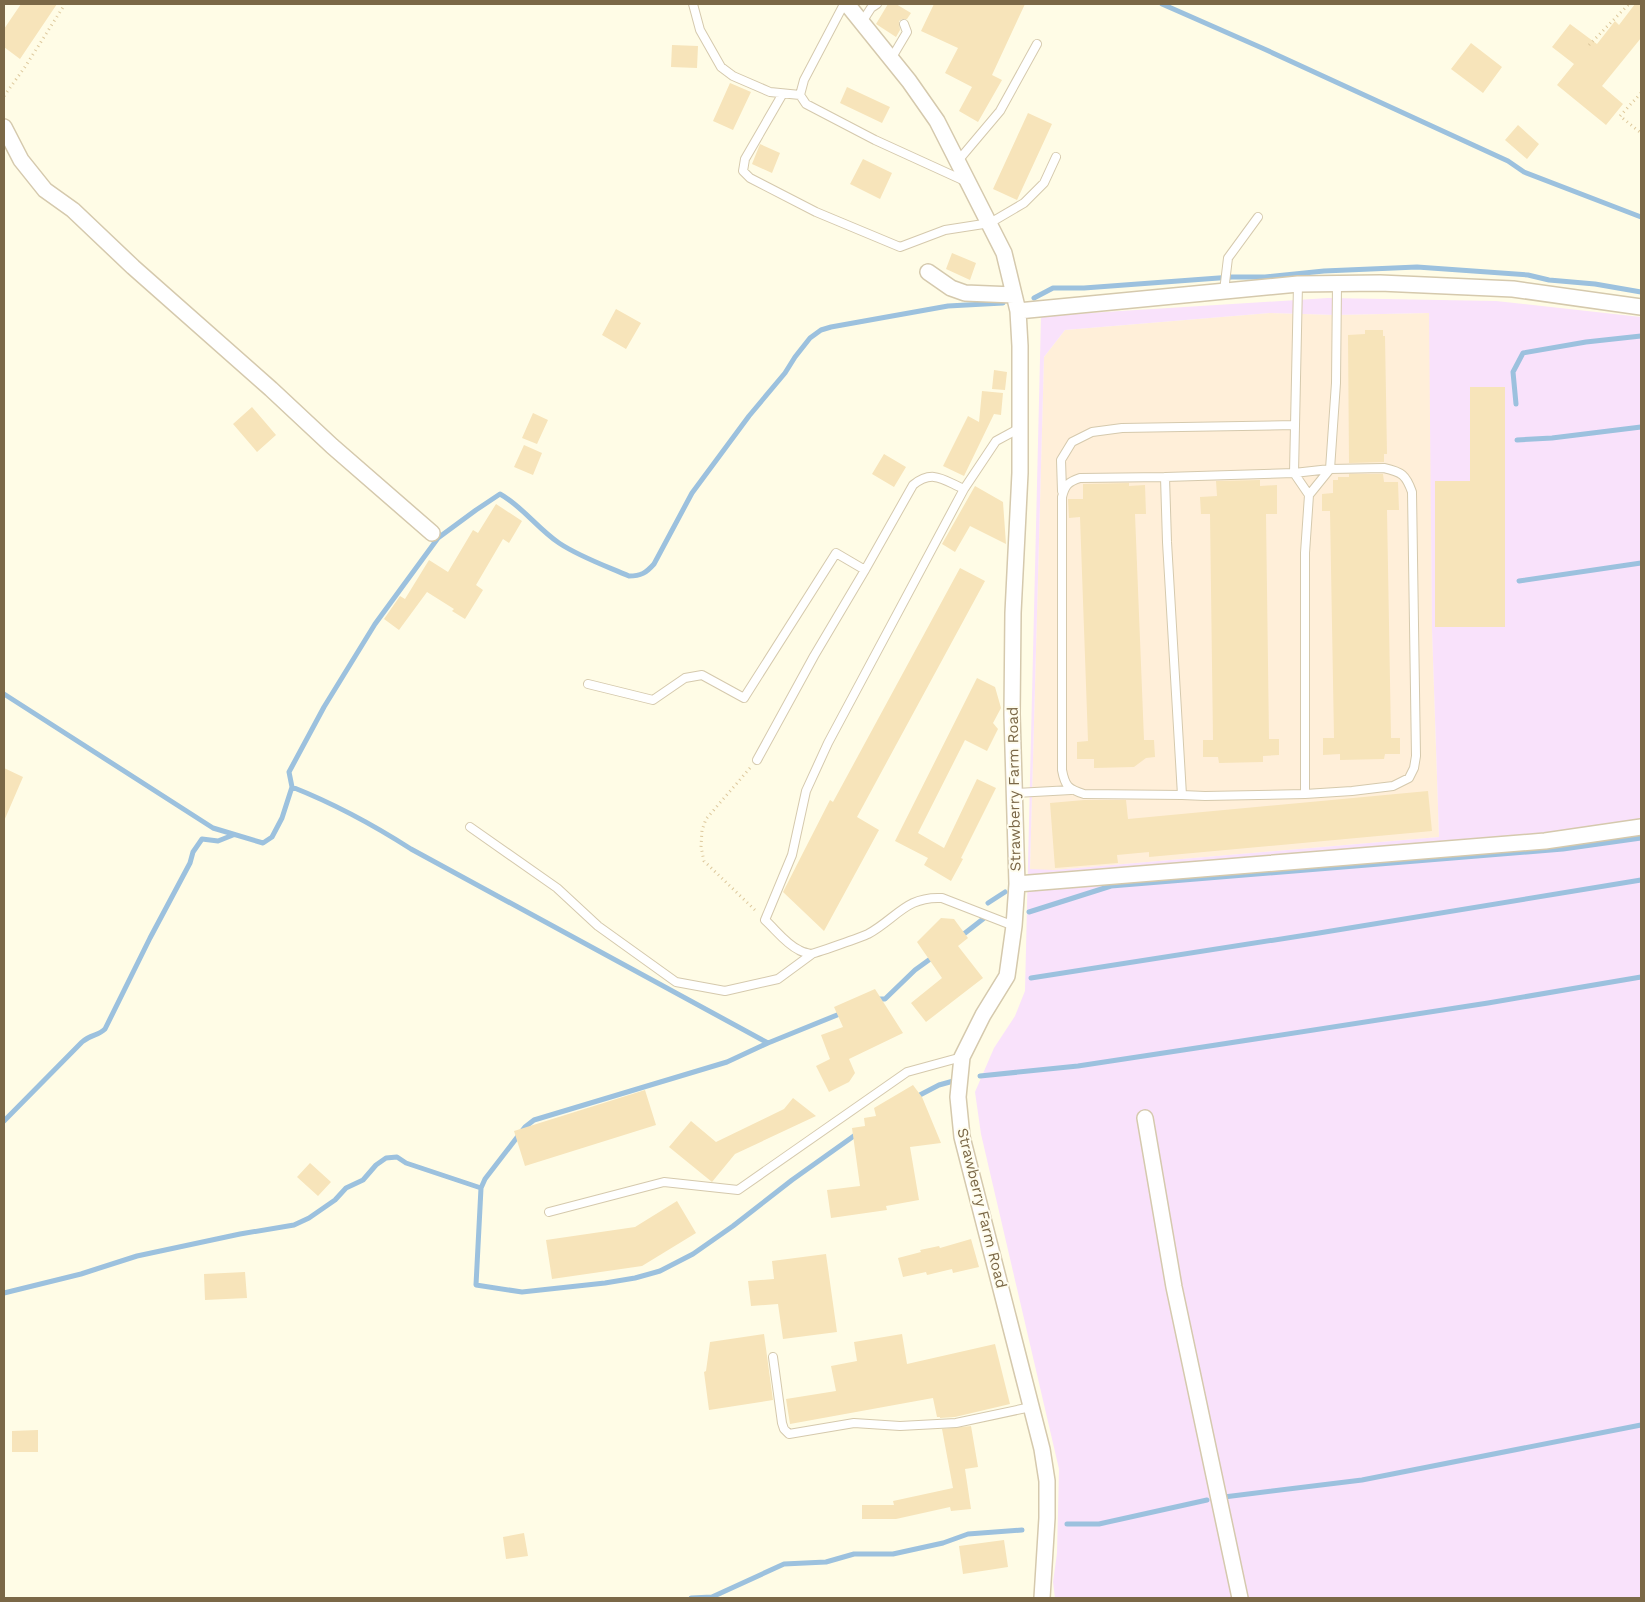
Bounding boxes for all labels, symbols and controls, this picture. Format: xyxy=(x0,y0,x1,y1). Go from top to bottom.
street label: Strawberry Farm Road xyxy=(1004,707,1024,871)
street label: Strawberry Farm Road xyxy=(953,1126,1011,1290)

